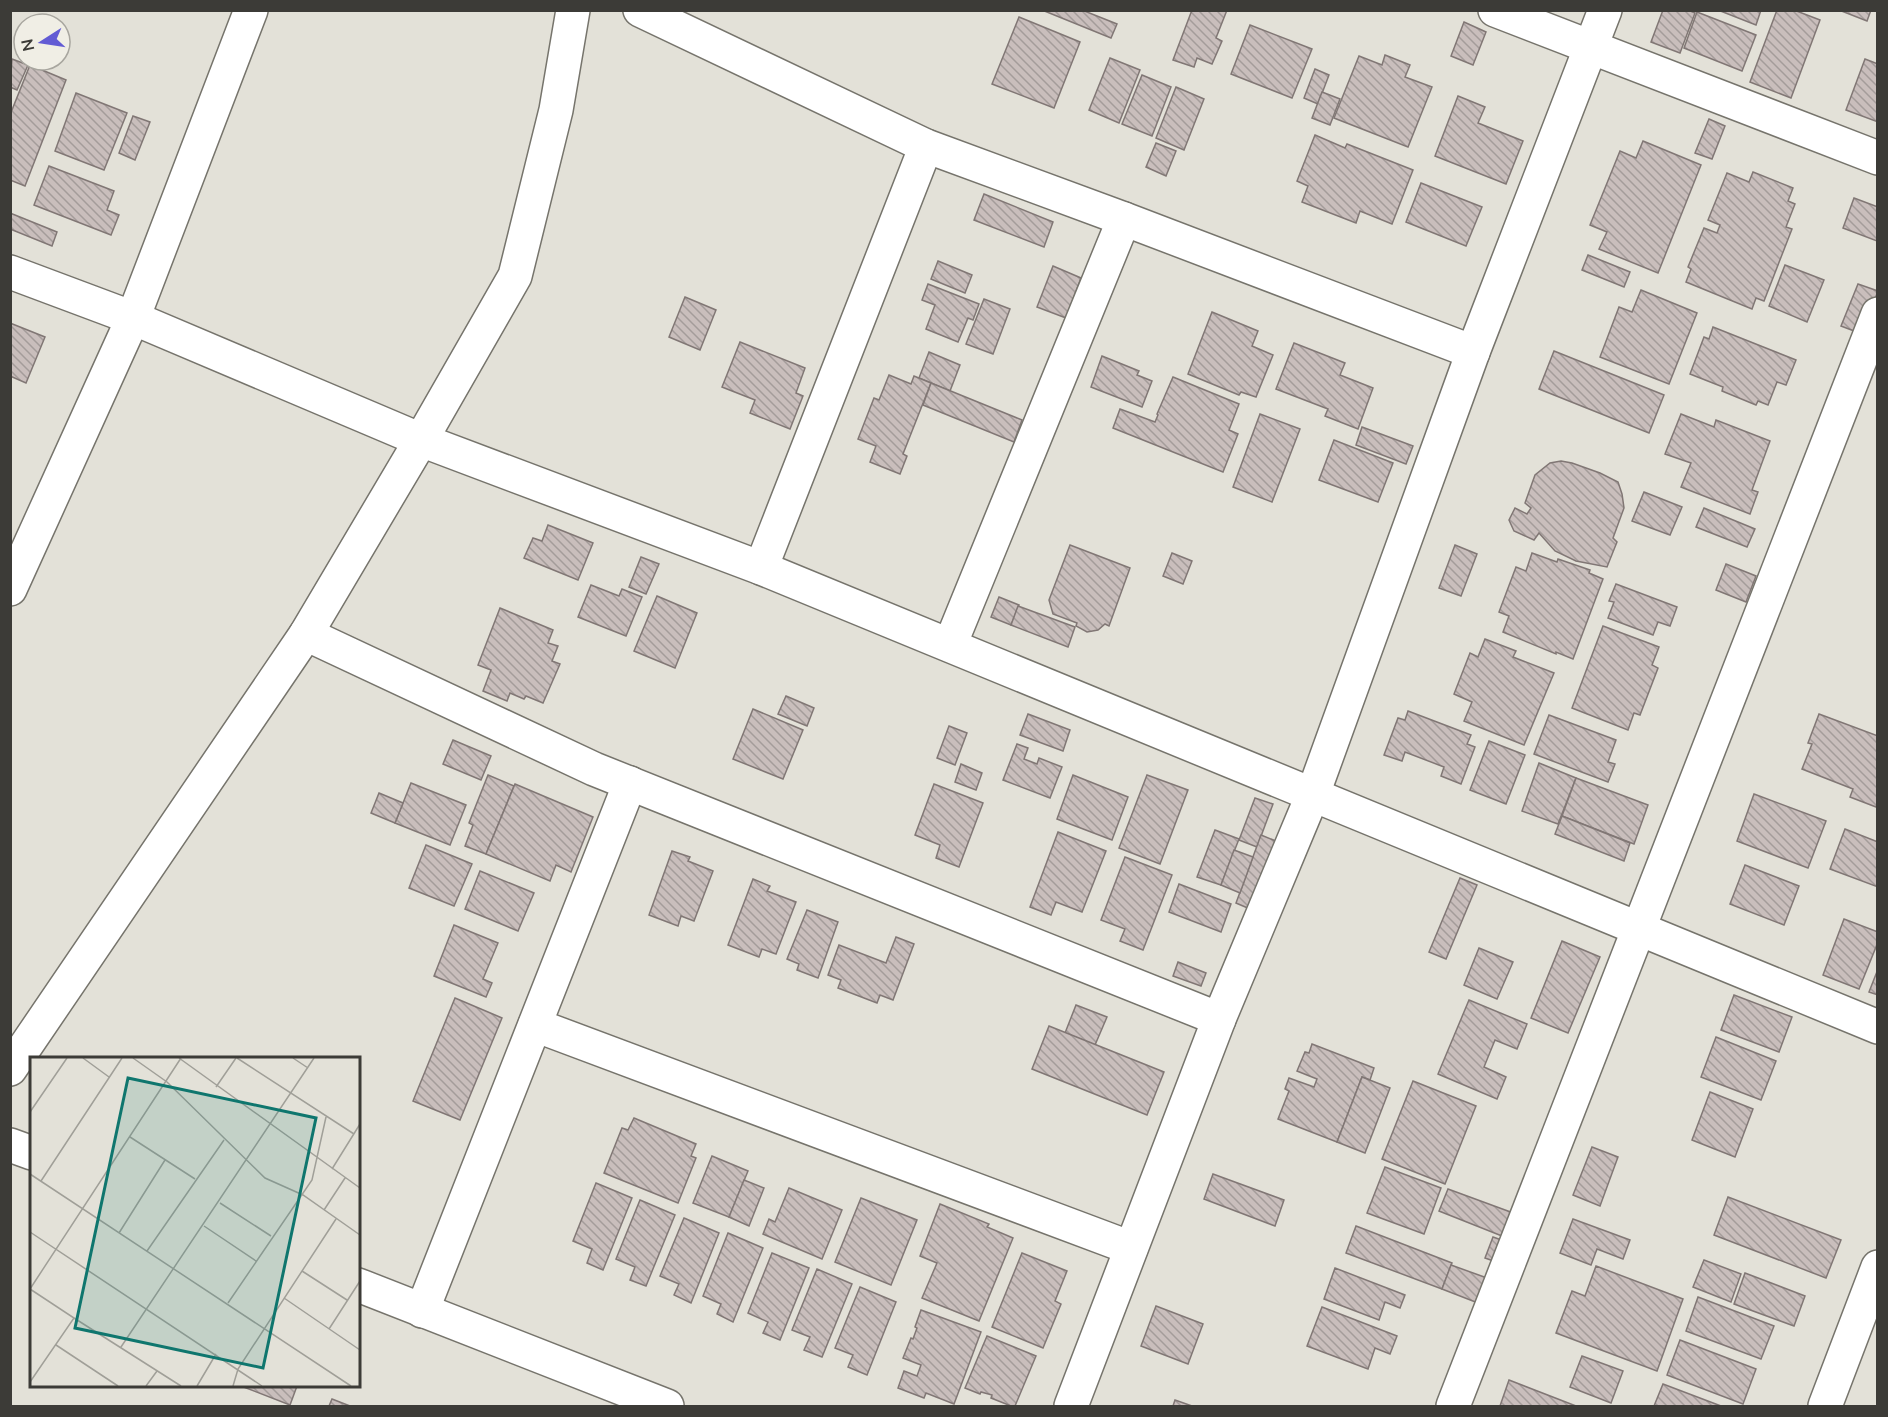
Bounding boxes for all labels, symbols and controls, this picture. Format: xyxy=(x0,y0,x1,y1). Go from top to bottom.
north arrow xyxy=(12,12,72,72)
text: N xyxy=(16,37,40,53)
inset map xyxy=(30,1057,360,1387)

